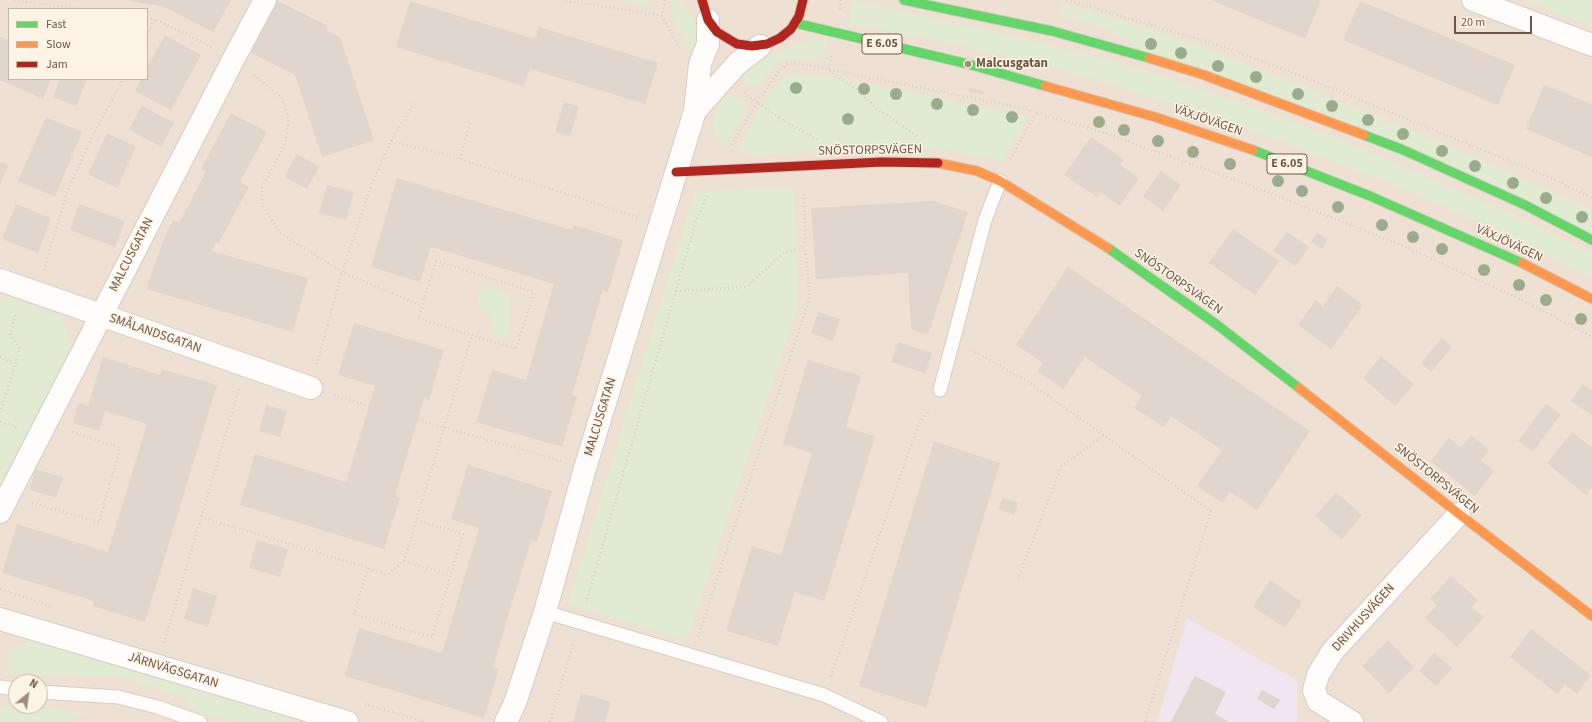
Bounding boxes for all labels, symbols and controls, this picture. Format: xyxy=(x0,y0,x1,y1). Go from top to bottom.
legend xyxy=(8,8,148,80)
scale bar xyxy=(1456,8,1534,34)
text: 20 m xyxy=(1461,14,1485,31)
text: Fast xyxy=(46,16,66,33)
road number: E 6.05 xyxy=(862,34,902,54)
text: Slow xyxy=(46,36,71,53)
text: Jam xyxy=(46,56,68,73)
place label: Malcusgatan xyxy=(976,56,1048,72)
marker: Malcusgatan xyxy=(963,59,973,69)
street label: VÄXJÖVÄGEN xyxy=(1172,102,1244,140)
street label: SNÖSTORPSVÄGEN xyxy=(818,142,922,160)
road number: E 6.05 xyxy=(1267,154,1307,174)
street label: MALCUSGATAN xyxy=(107,215,157,295)
street label: VÄXJÖVÄGEN xyxy=(1473,222,1545,266)
street label: SNÖSTORPSVÄGEN xyxy=(1131,246,1225,318)
street label: SMÅLANDSGATAN xyxy=(107,311,203,357)
street label: MALCUSGATAN xyxy=(582,376,620,458)
street label: SNÖSTORPSVÄGEN xyxy=(1391,440,1481,518)
street label: DRIVHUSVÄGEN xyxy=(1329,581,1399,655)
street label: JÄRNVÄGSGATAN xyxy=(126,650,220,692)
north arrow xyxy=(8,674,48,714)
text: N xyxy=(27,676,40,692)

